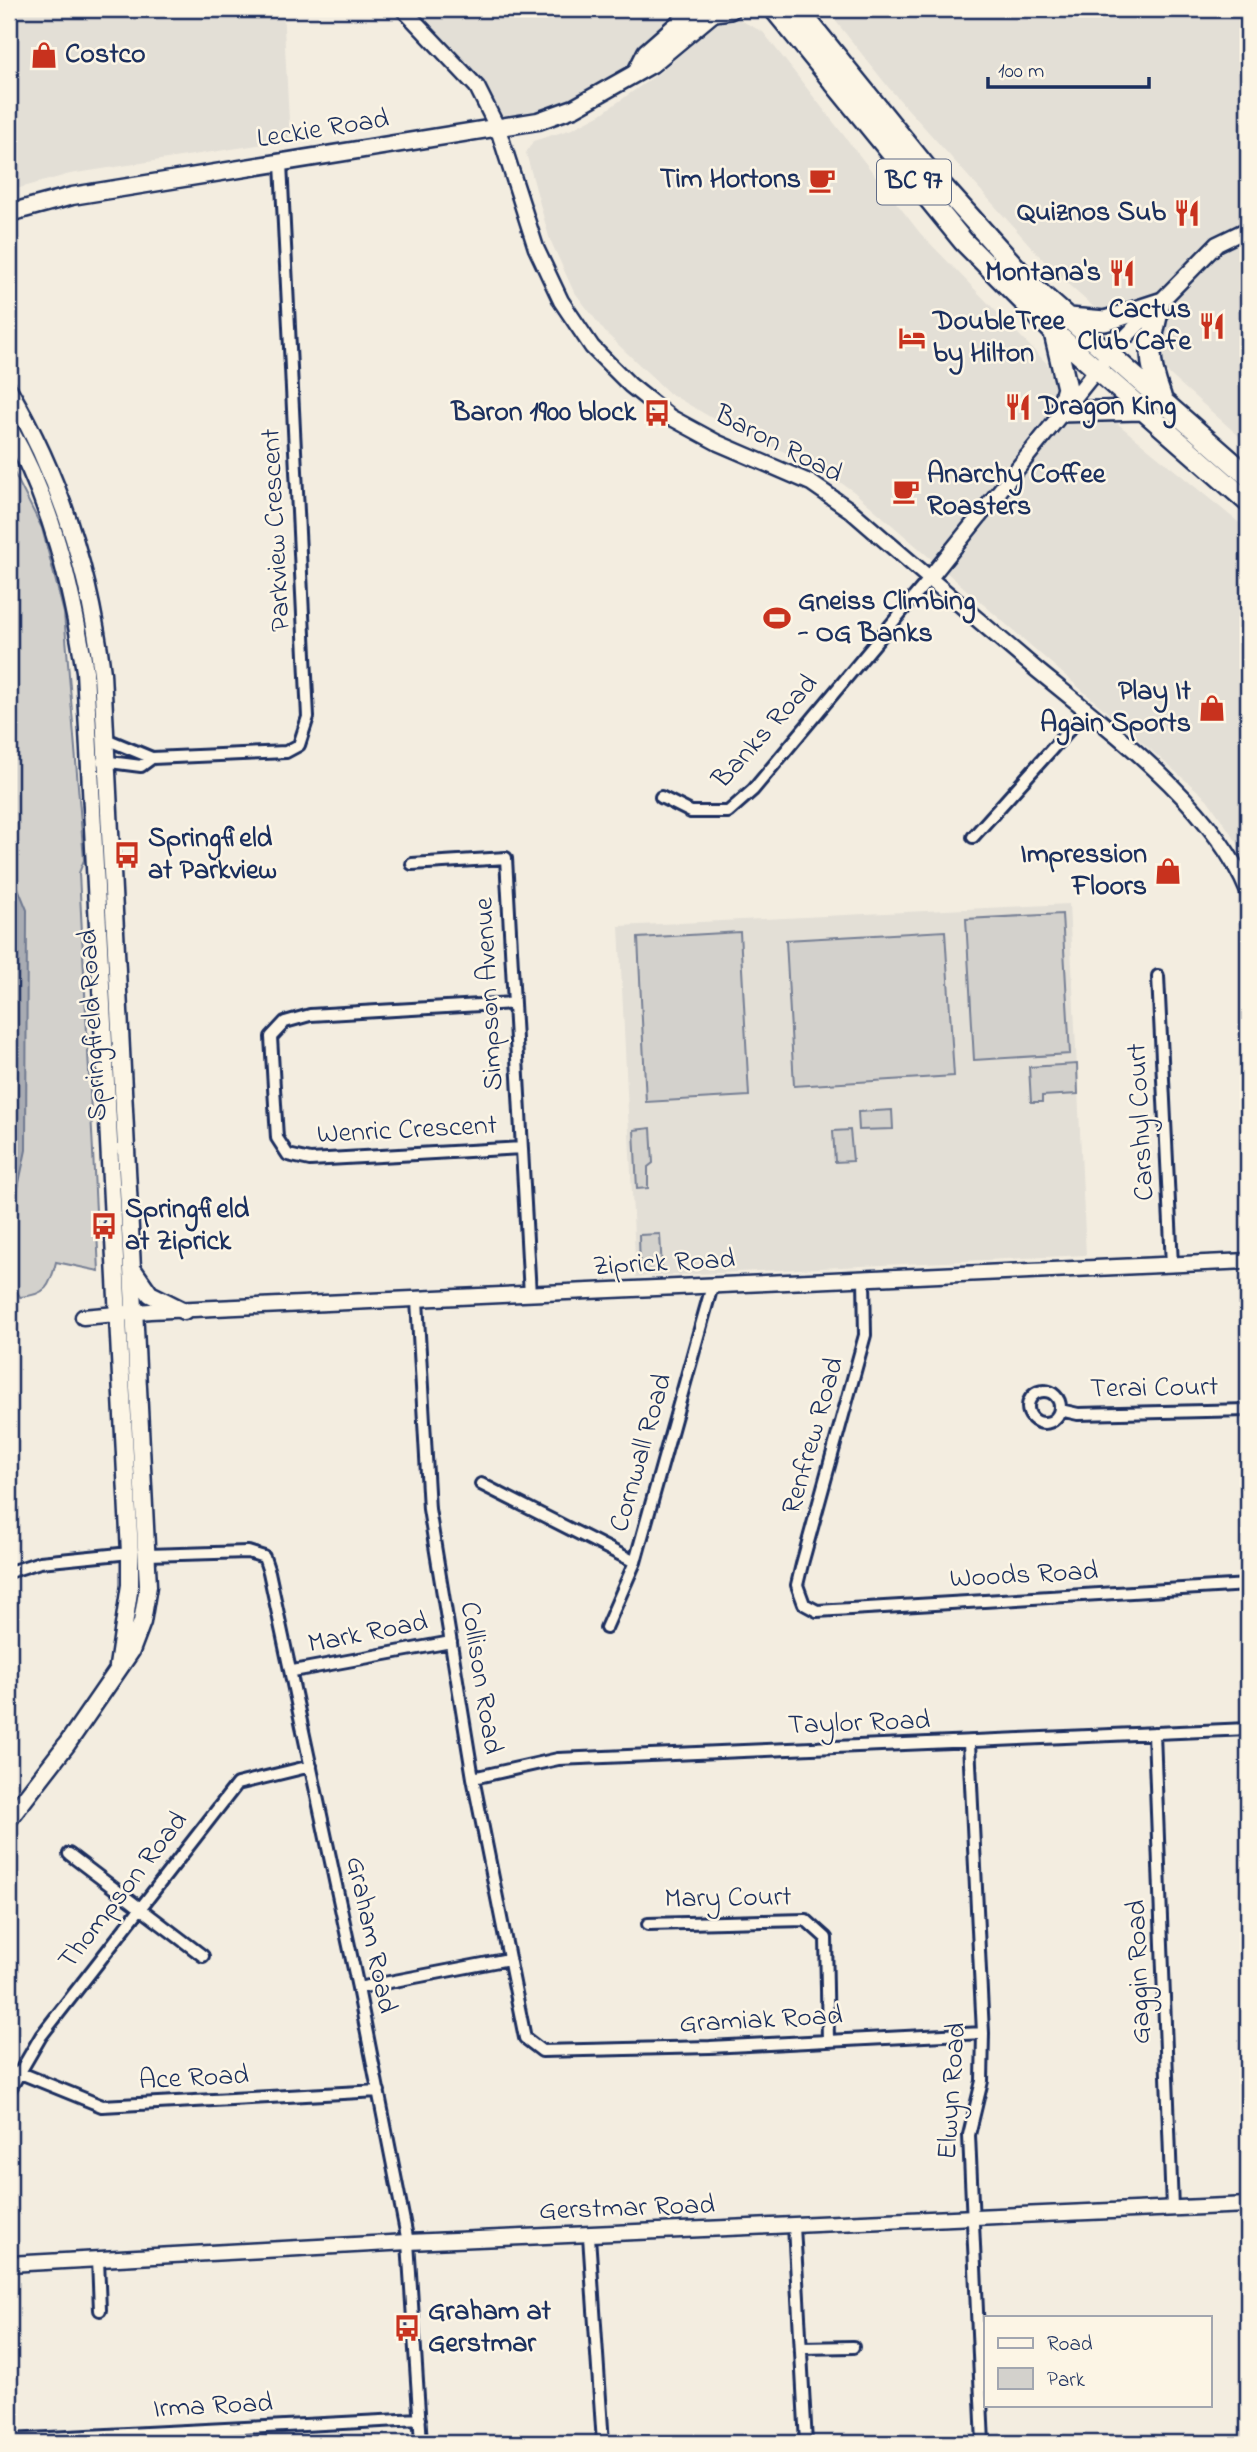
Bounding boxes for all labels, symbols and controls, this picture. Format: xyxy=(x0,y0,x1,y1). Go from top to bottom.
place label: Costco xyxy=(65,35,146,76)
shop icon: Costco xyxy=(29,40,59,70)
scale bar xyxy=(988,46,1148,90)
text: 100 m xyxy=(998,57,1044,87)
street label: Leckie Road xyxy=(254,99,392,161)
place label: Tim Hortons xyxy=(660,160,801,201)
road number: BC 97 xyxy=(877,160,951,204)
cafe icon: Tim Hortons xyxy=(807,165,837,195)
place label: Quiznos Sub xyxy=(1017,193,1166,234)
restaurant icon: Quiznos Sub xyxy=(1172,198,1202,228)
place label: Montana's xyxy=(985,253,1101,294)
restaurant icon: Montana's xyxy=(1107,258,1137,288)
place label: Cactus Club Cafe xyxy=(1077,290,1192,363)
place label: DoubleTree by Hilton xyxy=(931,302,1067,375)
restaurant icon: Cactus Club Cafe xyxy=(1197,311,1227,341)
hotel icon: DoubleTree by Hilton xyxy=(897,323,927,353)
place label: Dragon King xyxy=(1037,387,1176,429)
restaurant icon: Dragon King xyxy=(1003,392,1033,422)
place label: Baron 1900 block xyxy=(450,393,637,434)
street label: Baron Road xyxy=(706,395,849,495)
bus stop icon: Baron 1900 block xyxy=(642,398,672,428)
street label: Parkview Crescent xyxy=(251,427,303,633)
place label: Anarchy Coffee Roasters xyxy=(927,455,1107,528)
cafe icon: Anarchy Coffee Roasters xyxy=(891,476,921,506)
place label: Gneiss Climbing - OG Banks xyxy=(797,582,976,655)
sports icon: Gneiss Climbing - OG Banks xyxy=(762,603,792,633)
street label: Banks Road xyxy=(703,665,829,799)
place label: Play It Again Sports xyxy=(1040,672,1192,746)
shop icon: Play It Again Sports xyxy=(1197,693,1227,723)
place label: Springfield at Parkview xyxy=(148,819,277,892)
place label: Impression Floors xyxy=(1020,835,1147,908)
bus stop icon: Springfield at Parkview xyxy=(112,840,142,870)
shop icon: Impression Floors xyxy=(1153,856,1183,886)
street label: Simpson Avenue xyxy=(464,896,516,1092)
street label: Springfield Road xyxy=(68,928,120,1122)
street label: Carshyl Court xyxy=(1117,1042,1167,1202)
street label: Wenric Crescent xyxy=(316,1106,498,1156)
place label: Springfield at Ziprick xyxy=(125,1190,250,1263)
bus stop icon: Springfield at Ziprick xyxy=(89,1211,119,1241)
street label: Ziprick Road xyxy=(592,1240,736,1288)
street label: Renfrew Road xyxy=(772,1352,856,1519)
street label: Terai Court xyxy=(1089,1367,1219,1411)
street label: Cornwall Road xyxy=(600,1369,684,1537)
street label: Woods Road xyxy=(949,1552,1100,1600)
street label: Collison Road xyxy=(448,1599,512,1758)
street label: Mark Road xyxy=(305,1602,432,1666)
street label: Taylor Road xyxy=(787,1701,931,1747)
street label: Thompson Road xyxy=(49,1803,199,1979)
street label: Graham Road xyxy=(333,1853,407,2017)
street label: Mary Court xyxy=(664,1877,792,1921)
street label: Gaggin Road xyxy=(1117,1899,1163,2045)
street label: Gramiak Road xyxy=(678,1996,844,2046)
street label: Elwyn Road xyxy=(928,2021,978,2161)
street label: Ace Road xyxy=(138,2056,250,2102)
street label: Gerstmar Road xyxy=(538,2185,716,2233)
place label: Graham at Gerstmar xyxy=(428,2292,552,2365)
bus stop icon: Graham at Gerstmar xyxy=(392,2313,422,2343)
legend xyxy=(984,2316,1212,2406)
text: Road xyxy=(1047,2330,1093,2360)
text: Park xyxy=(1047,2366,1086,2396)
street label: Irma Road xyxy=(152,2383,274,2431)

